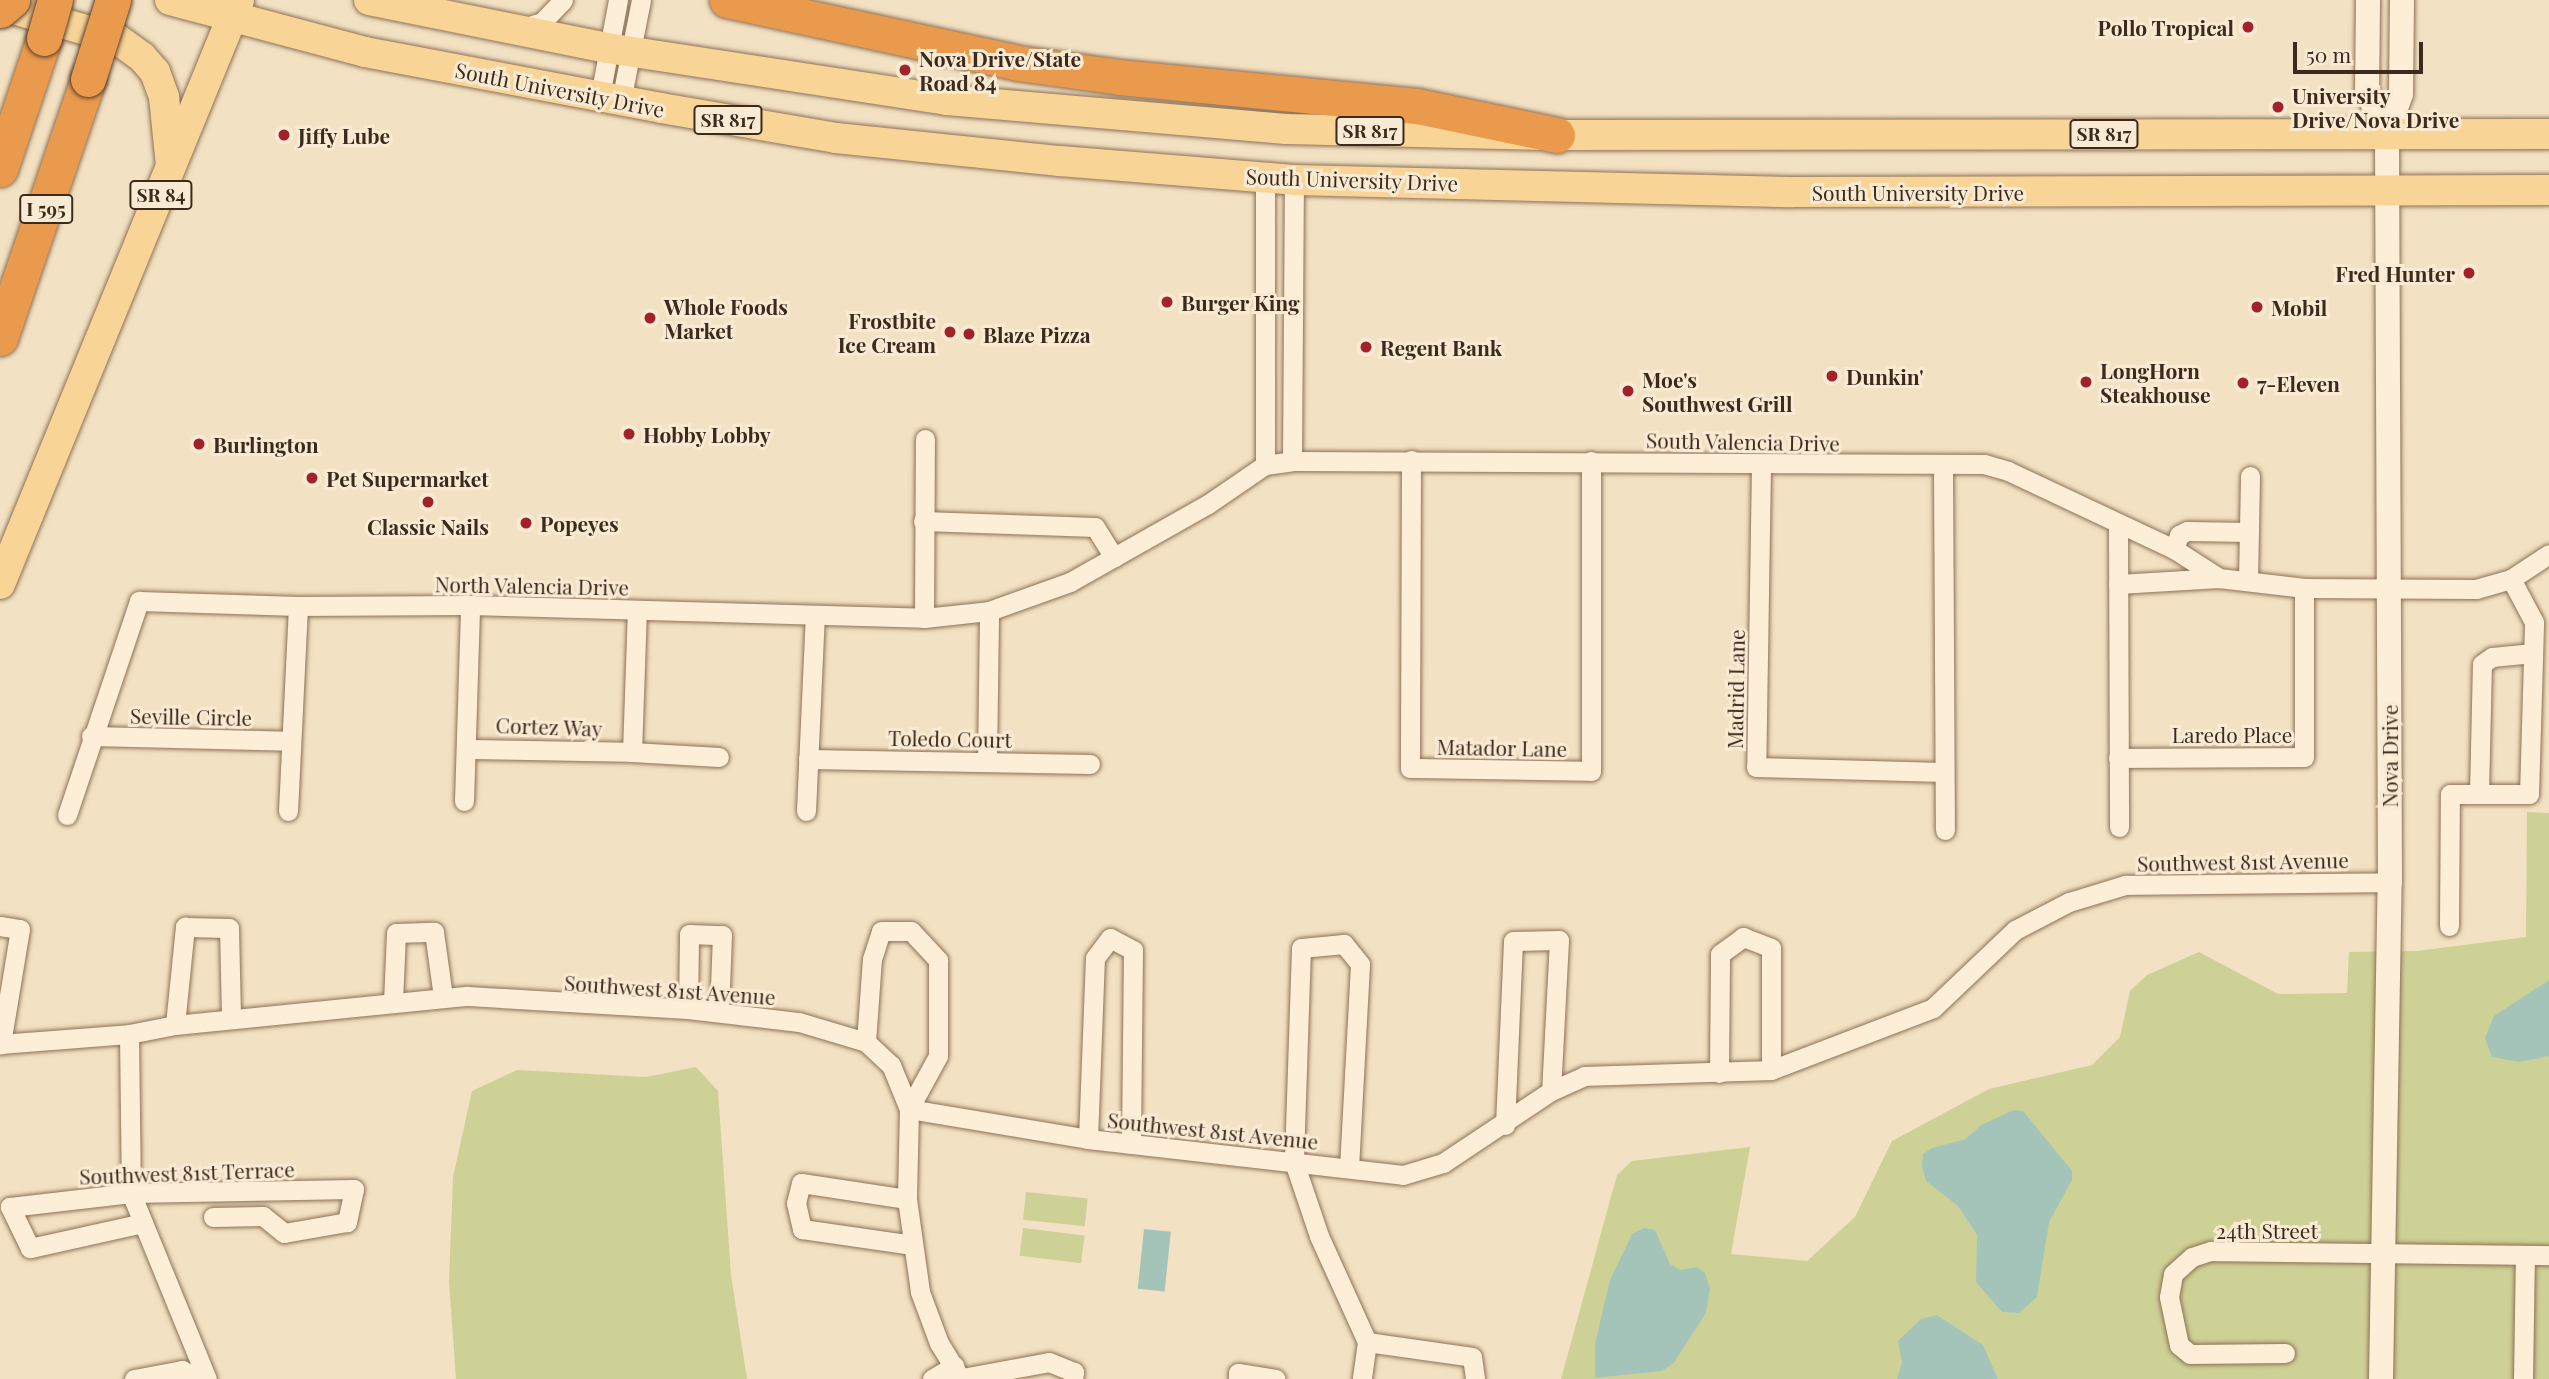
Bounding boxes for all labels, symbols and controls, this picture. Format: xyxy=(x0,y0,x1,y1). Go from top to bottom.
place label: Pollo Tropical xyxy=(2097,14,2234,40)
marker: Pollo Tropical xyxy=(2240,19,2256,35)
scale bar xyxy=(2297,28,2426,72)
text: 50 m xyxy=(2306,40,2351,68)
place label: Nova Drive/State Road 84 xyxy=(919,45,1081,95)
street label: South University Drive xyxy=(453,56,667,122)
marker: Nova Drive/State Road 84 xyxy=(897,62,913,78)
place label: University Drive/Nova Drive xyxy=(2292,82,2459,132)
marker: University Drive/Nova Drive xyxy=(2270,99,2286,115)
road number: SR 817 xyxy=(693,104,763,136)
road number: SR 817 xyxy=(1335,116,1405,146)
road number: SR 817 xyxy=(2069,118,2139,150)
place label: Jiffy Lube xyxy=(298,122,391,148)
marker: Jiffy Lube xyxy=(276,127,292,143)
street label: South University Drive xyxy=(1245,163,1459,195)
street label: South University Drive xyxy=(1812,179,2024,205)
road number: SR 84 xyxy=(128,180,194,210)
road number: I 595 xyxy=(18,194,74,224)
place label: Fred Hunter xyxy=(2335,260,2455,286)
marker: Fred Hunter xyxy=(2461,265,2477,281)
place label: Burger King xyxy=(1181,289,1300,315)
place label: Whole Foods Market xyxy=(664,293,788,343)
marker: Burger King xyxy=(1159,294,1175,310)
place label: Mobil xyxy=(2271,294,2327,320)
marker: Mobil xyxy=(2249,299,2265,315)
place label: Frostbite Ice Cream xyxy=(838,307,936,357)
marker: Whole Foods Market xyxy=(642,310,658,326)
place label: Blaze Pizza xyxy=(983,321,1091,347)
marker: Frostbite Ice Cream xyxy=(942,324,958,340)
marker: Blaze Pizza xyxy=(961,326,977,342)
place label: Regent Bank xyxy=(1380,334,1502,360)
marker: Regent Bank xyxy=(1358,339,1374,355)
place label: LongHorn Steakhouse xyxy=(2100,357,2210,407)
place label: Dunkin' xyxy=(1846,363,1924,389)
place label: Moe's Southwest Grill xyxy=(1642,366,1793,416)
marker: Dunkin' xyxy=(1824,368,1840,384)
place label: 7-Eleven xyxy=(2257,370,2340,396)
marker: LongHorn Steakhouse xyxy=(2078,374,2094,390)
marker: 7-Eleven xyxy=(2235,375,2251,391)
marker: Moe's Southwest Grill xyxy=(1620,383,1636,399)
place label: Hobby Lobby xyxy=(643,421,771,447)
marker: Hobby Lobby xyxy=(621,426,637,442)
street label: South Valencia Drive xyxy=(1645,427,1841,455)
place label: Burlington xyxy=(213,431,319,457)
marker: Burlington xyxy=(191,436,207,452)
place label: Pet Supermarket xyxy=(326,465,489,491)
marker: Pet Supermarket xyxy=(304,470,320,486)
marker: Classic Nails xyxy=(420,494,436,510)
place label: Popeyes xyxy=(540,510,619,536)
place label: Classic Nails xyxy=(367,513,489,539)
marker: Popeyes xyxy=(518,515,534,531)
street label: North Valencia Drive xyxy=(434,571,630,599)
street label: Madrid Lane xyxy=(1721,629,1749,749)
street label: Seville Circle xyxy=(130,702,252,730)
street label: Nova Drive xyxy=(2376,704,2402,808)
street label: Cortez Way xyxy=(495,712,603,740)
street label: Laredo Place xyxy=(2172,721,2292,747)
street label: Toledo Court xyxy=(888,724,1012,752)
street label: Matador Lane xyxy=(1436,733,1568,761)
street label: Southwest 81st Avenue xyxy=(2136,847,2350,875)
street label: Southwest 81st Avenue xyxy=(563,969,777,1009)
street label: Southwest 81st Avenue xyxy=(1106,1106,1320,1154)
street label: Southwest 81st Terrace xyxy=(78,1156,296,1188)
street label: 24th Street xyxy=(2216,1217,2318,1243)

